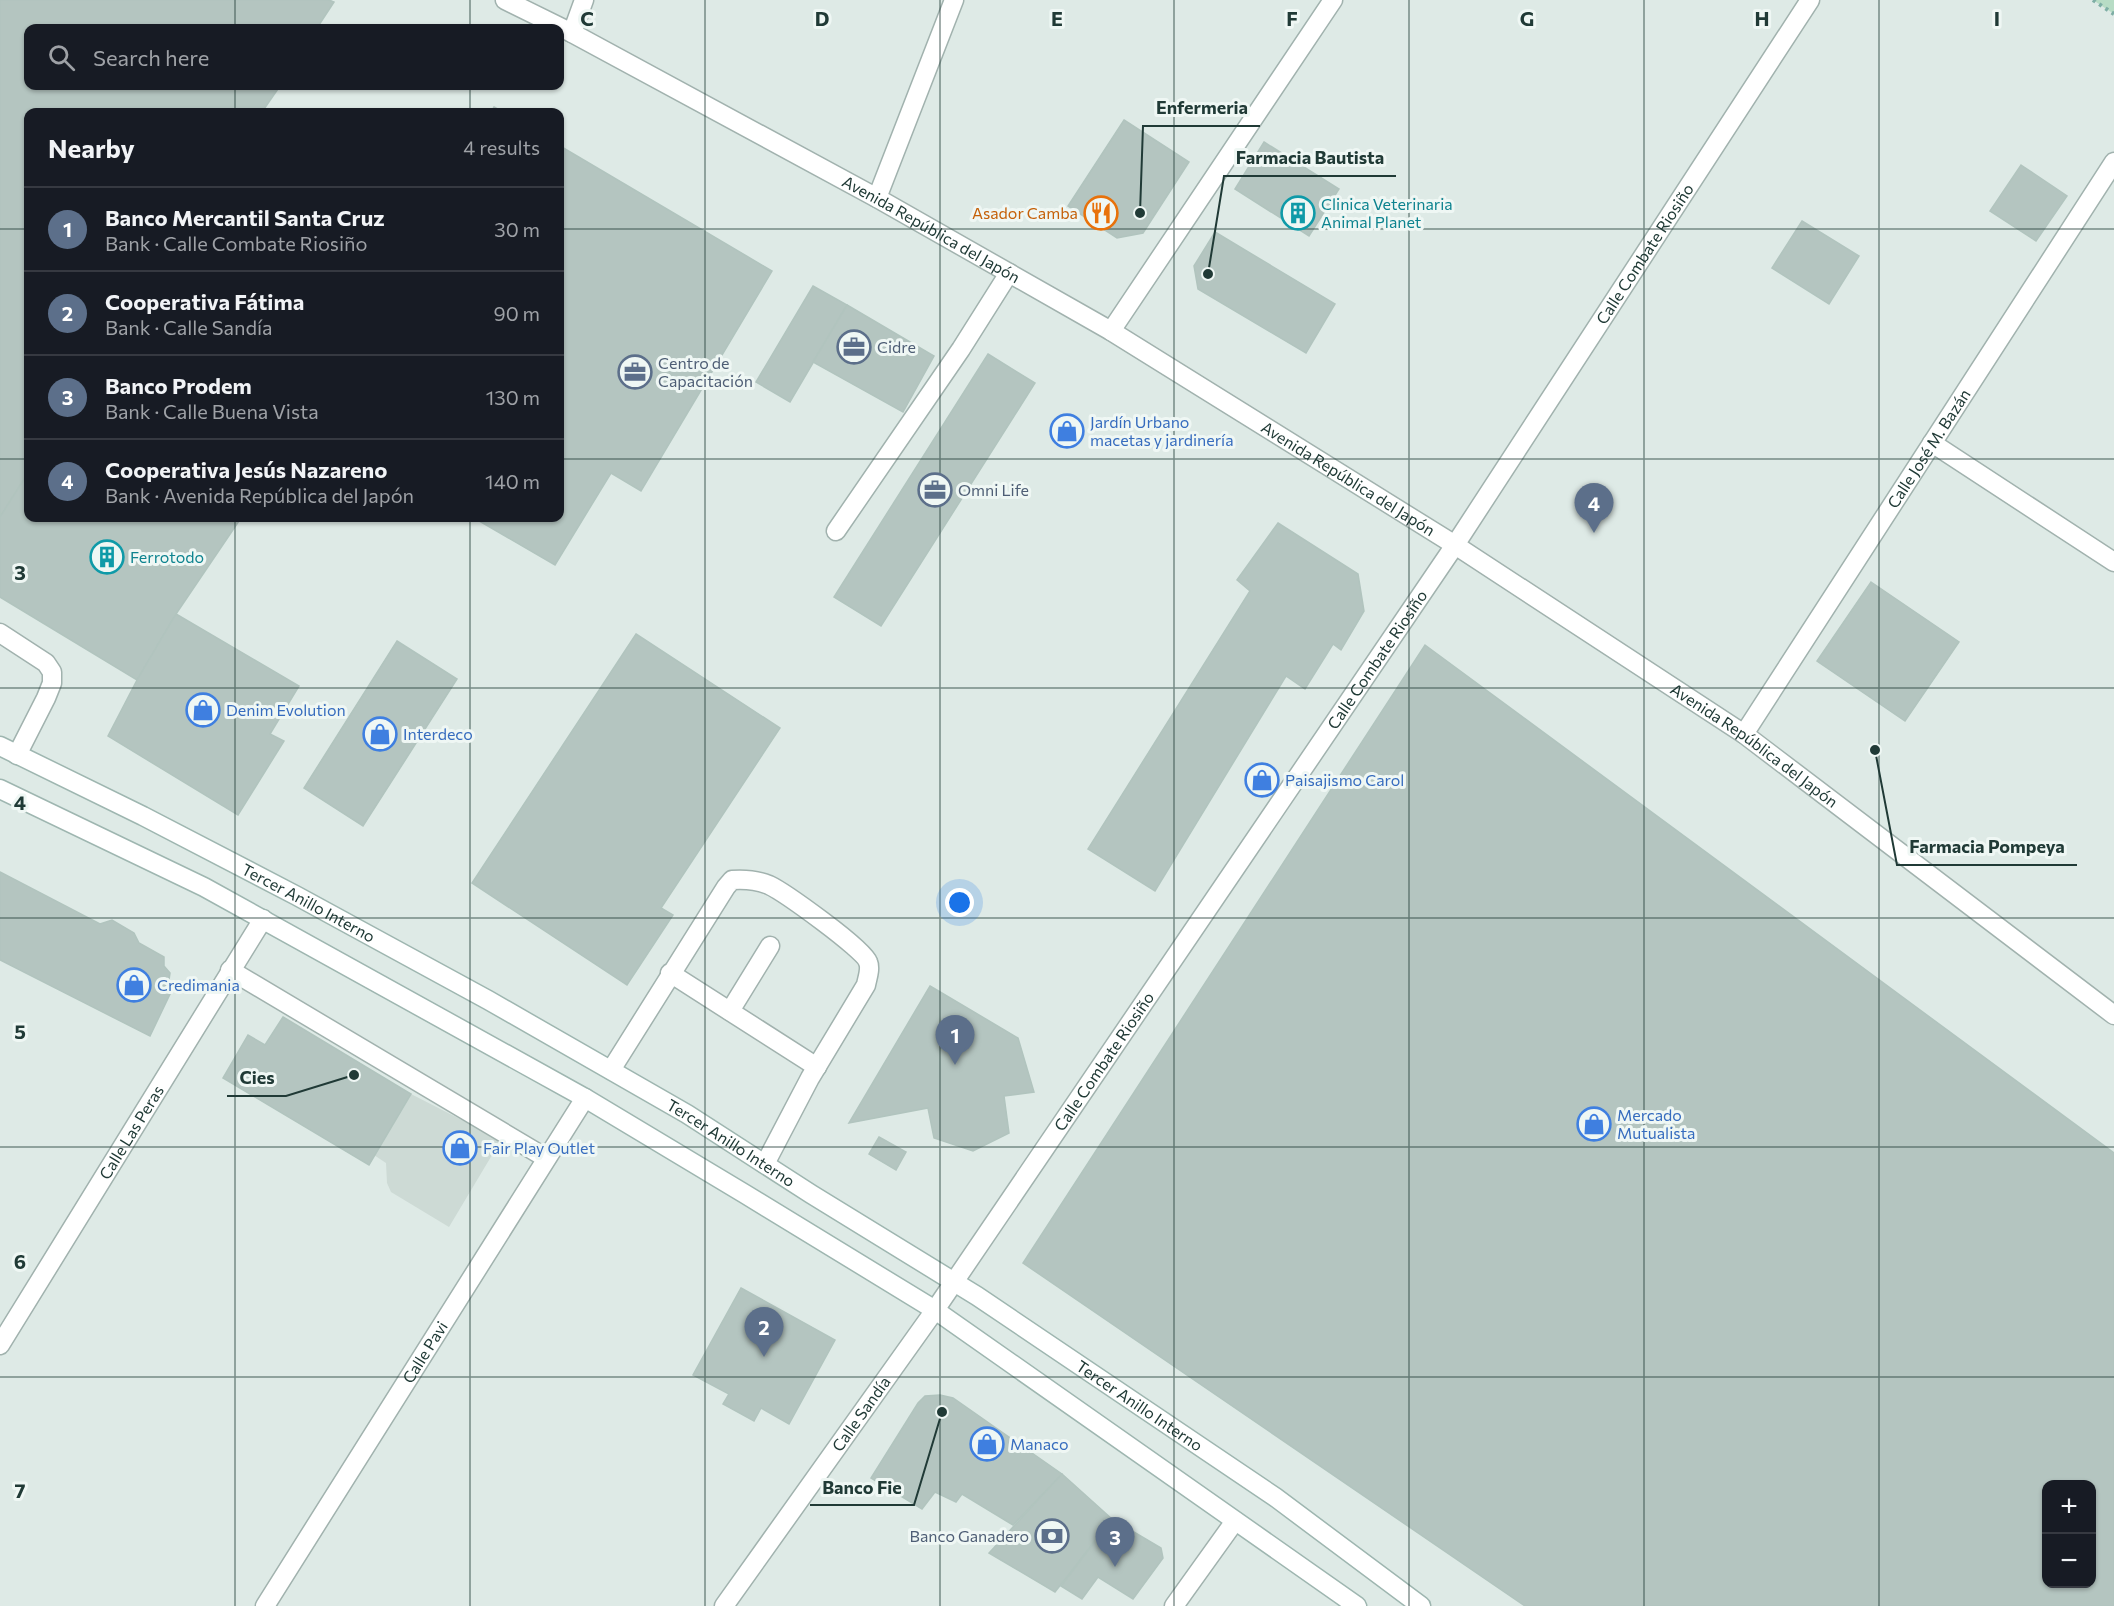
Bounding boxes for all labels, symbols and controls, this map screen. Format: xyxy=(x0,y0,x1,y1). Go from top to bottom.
text: C xyxy=(580,6,594,30)
text: D xyxy=(815,6,829,30)
text: E xyxy=(1051,6,1063,30)
text: F xyxy=(1286,6,1298,30)
text: G xyxy=(1520,6,1534,30)
text: H xyxy=(1755,6,1770,30)
text: I xyxy=(1994,6,2000,30)
search box xyxy=(24,24,564,90)
icon: search xyxy=(45,41,78,74)
text: Search here xyxy=(93,44,209,71)
callout: Enfermeria xyxy=(1143,90,1260,126)
text: Enfermeria xyxy=(1156,96,1248,118)
text: Nearby xyxy=(48,132,135,163)
text: 4 results xyxy=(463,135,540,159)
callout: Farmacia Bautista xyxy=(1224,140,1396,176)
text: Farmacia Bautista xyxy=(1236,146,1384,168)
street label: Avenida República del Japón xyxy=(839,171,1024,286)
street label: Calle Combate Riosiño xyxy=(1592,180,1697,327)
place label: Clinica Veterinaria Animal Planet xyxy=(1321,194,1453,231)
restaurant icon: Asador Camba xyxy=(1083,195,1119,231)
building icon: Clinica Veterinaria Animal Planet xyxy=(1280,195,1316,231)
place label: Asador Camba xyxy=(972,203,1078,222)
text: Banco Mercantil Santa Cruz xyxy=(105,204,385,231)
text: 1 xyxy=(63,217,72,241)
text: 30 m xyxy=(494,217,540,241)
text: Bank · Calle Combate Riosiño xyxy=(105,231,368,255)
text: Cooperativa Fátima xyxy=(105,288,304,315)
text: 2 xyxy=(62,301,73,325)
text: 90 m xyxy=(494,301,540,325)
text: Bank · Calle Sandía xyxy=(105,315,273,339)
office icon: Cidre xyxy=(836,329,872,365)
place label: Cidre xyxy=(877,337,916,356)
place label: Centro de Capacitación xyxy=(658,353,753,390)
office icon: Centro de Capacitación xyxy=(617,354,653,390)
text: Banco Prodem xyxy=(105,372,252,399)
text: 3 xyxy=(62,385,73,409)
text: 130 m xyxy=(486,385,540,409)
street label: Calle José M. Bazán xyxy=(1883,385,1974,511)
text: Bank · Calle Buena Vista xyxy=(105,399,319,423)
place label: Jardín Urbano macetas y jardinería xyxy=(1090,412,1234,449)
shop icon: Jardín Urbano macetas y jardinería xyxy=(1049,413,1085,449)
street label: Avenida República del Japón xyxy=(1258,417,1439,539)
text: Cooperativa Jesús Nazareno xyxy=(105,456,387,483)
text: 4 xyxy=(61,469,74,493)
text: 140 m xyxy=(485,469,540,493)
office icon: Omni Life xyxy=(917,472,953,508)
place label: Omni Life xyxy=(958,480,1029,499)
text: Bank · Avenida República del Japón xyxy=(105,483,414,507)
pin: 4 xyxy=(1574,484,1614,533)
building icon: Ferrotodo xyxy=(89,539,125,575)
place label: Ferrotodo xyxy=(130,547,204,566)
text: 3 xyxy=(14,560,26,584)
street label: Calle Combate Riosiño xyxy=(1323,586,1431,732)
street label: Avenida República del Japón xyxy=(1667,679,1842,811)
shop icon: Denim Evolution xyxy=(185,692,221,728)
place label: Denim Evolution xyxy=(226,700,346,719)
shop icon: Interdeco xyxy=(362,716,398,752)
place label: Interdeco xyxy=(403,724,473,743)
shop icon: Paisajismo Carol xyxy=(1244,762,1280,798)
place label: Paisajismo Carol xyxy=(1285,770,1404,789)
text: 4 xyxy=(14,790,26,814)
callout: Farmacia Pompeya xyxy=(1897,829,2077,865)
text: Farmacia Pompeya xyxy=(1909,835,2065,857)
street label: Tercer Anillo Interno xyxy=(239,859,379,946)
your location xyxy=(945,888,974,917)
shop icon: Credimania xyxy=(116,967,152,1003)
place label: Credimania xyxy=(157,975,240,994)
street label: Calle Combate Riosiño xyxy=(1050,988,1157,1134)
pin: 1 xyxy=(936,1016,974,1065)
text: 5 xyxy=(14,1019,26,1043)
callout: Cies xyxy=(227,1060,286,1096)
text: Cies xyxy=(239,1066,275,1088)
street label: Calle Las Peras xyxy=(95,1081,167,1183)
street label: Tercer Anillo Interno xyxy=(664,1095,799,1190)
place label: Mercado Mutualista xyxy=(1617,1105,1695,1142)
shop icon: Mercado Mutualista xyxy=(1576,1106,1612,1142)
shop icon: Fair Play Outlet xyxy=(442,1130,478,1166)
place label: Fair Play Outlet xyxy=(483,1138,595,1157)
text: 6 xyxy=(14,1249,26,1273)
pin: 2 xyxy=(744,1308,783,1357)
street label: Calle Pavi xyxy=(398,1317,451,1386)
street label: Tercer Anillo Interno xyxy=(1073,1356,1207,1455)
street label: Calle Sandía xyxy=(827,1372,894,1455)
shop icon: Manaco xyxy=(969,1426,1005,1462)
place label: Manaco xyxy=(1010,1434,1069,1453)
callout: Banco Fie xyxy=(810,1469,914,1505)
text: Banco Fie xyxy=(822,1476,902,1498)
text: 7 xyxy=(15,1478,26,1502)
map controls xyxy=(2042,1480,2096,1588)
button: + xyxy=(2042,1480,2096,1534)
bank icon: Banco Ganadero xyxy=(1034,1518,1070,1554)
pin: 3 xyxy=(1096,1518,1134,1567)
place label: Banco Ganadero xyxy=(910,1526,1029,1545)
button: − xyxy=(2042,1534,2096,1588)

